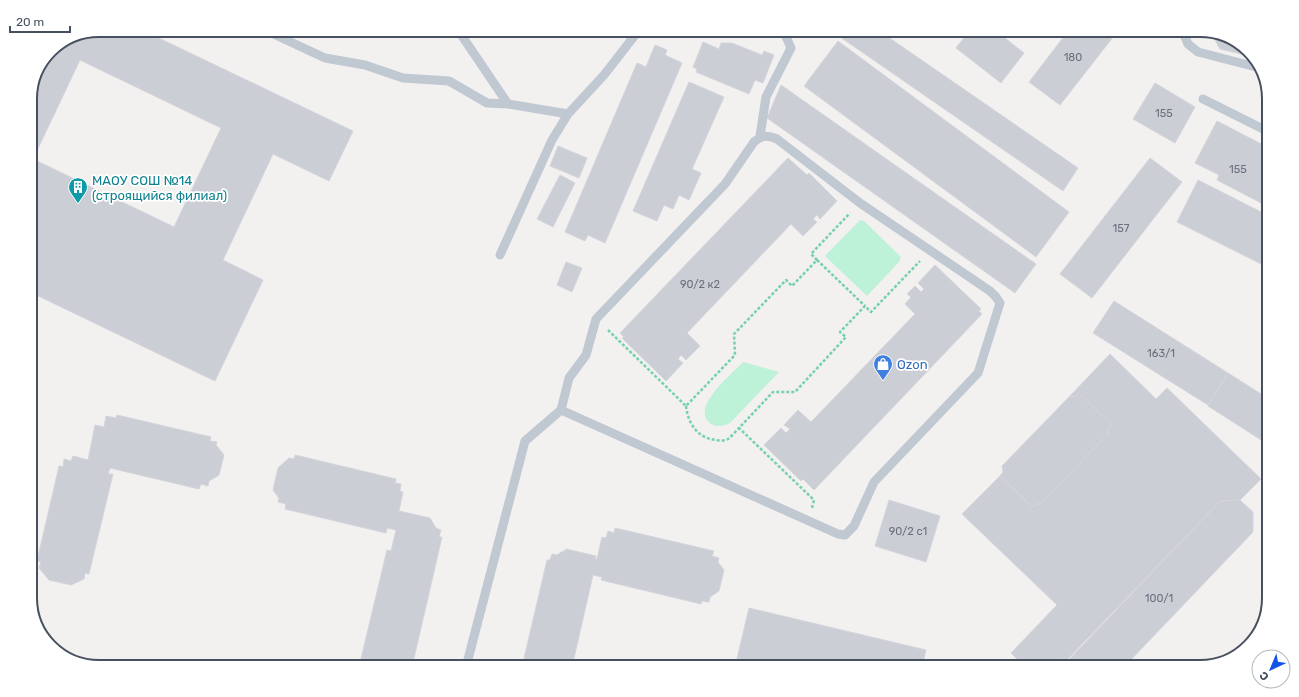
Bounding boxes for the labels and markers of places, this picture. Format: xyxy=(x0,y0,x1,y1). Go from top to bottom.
place label: МАОУ СОШ №14 (строящийся филиал) xyxy=(92,173,227,203)
building icon: МАОУ СОШ №14 (строящийся филиал) xyxy=(67,176,89,204)
shop icon: Ozon xyxy=(872,353,894,381)
place label: Ozon xyxy=(897,357,928,372)

